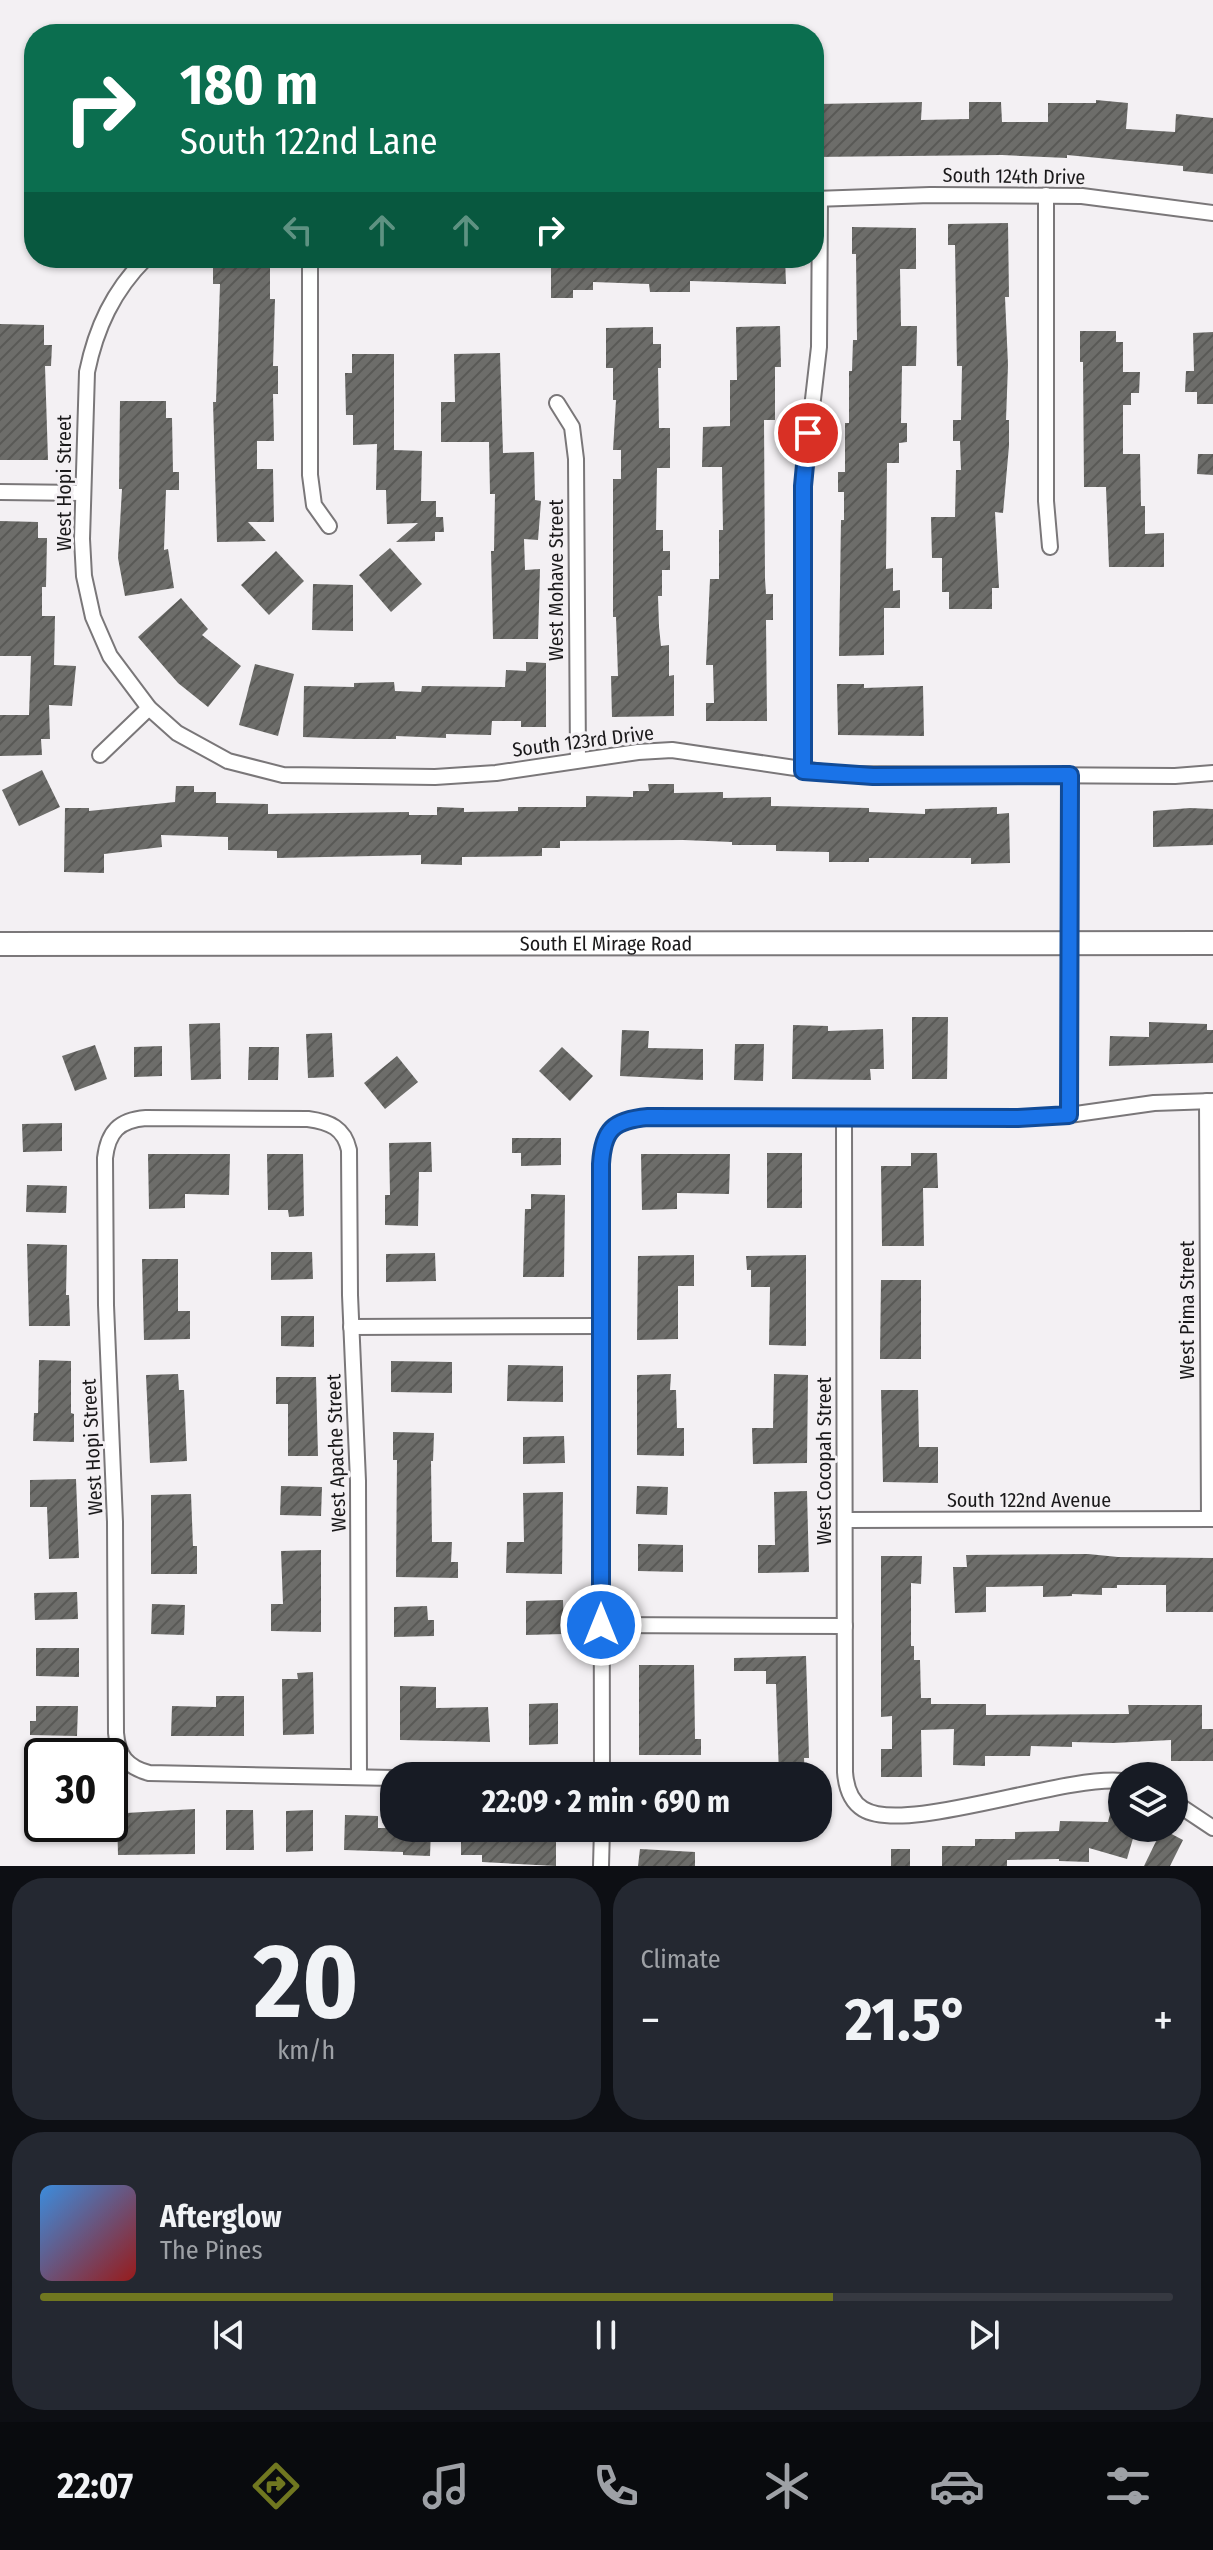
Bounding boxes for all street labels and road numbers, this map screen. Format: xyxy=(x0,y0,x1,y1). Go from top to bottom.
street label: South 124th Drive xyxy=(942,163,1086,189)
street label: West Hopi Street xyxy=(52,414,76,551)
street label: West Mohave Street xyxy=(544,499,568,661)
street label: South 123rd Drive xyxy=(511,720,655,762)
street label: South El Mirage Road xyxy=(520,931,692,956)
street label: West Pima Street xyxy=(1175,1240,1199,1380)
street label: West Apache Street xyxy=(321,1373,351,1532)
street label: West Cocopah Street xyxy=(812,1376,836,1545)
street label: West Hopi Street xyxy=(76,1378,108,1516)
street label: South 122nd Avenue xyxy=(947,1488,1111,1512)

